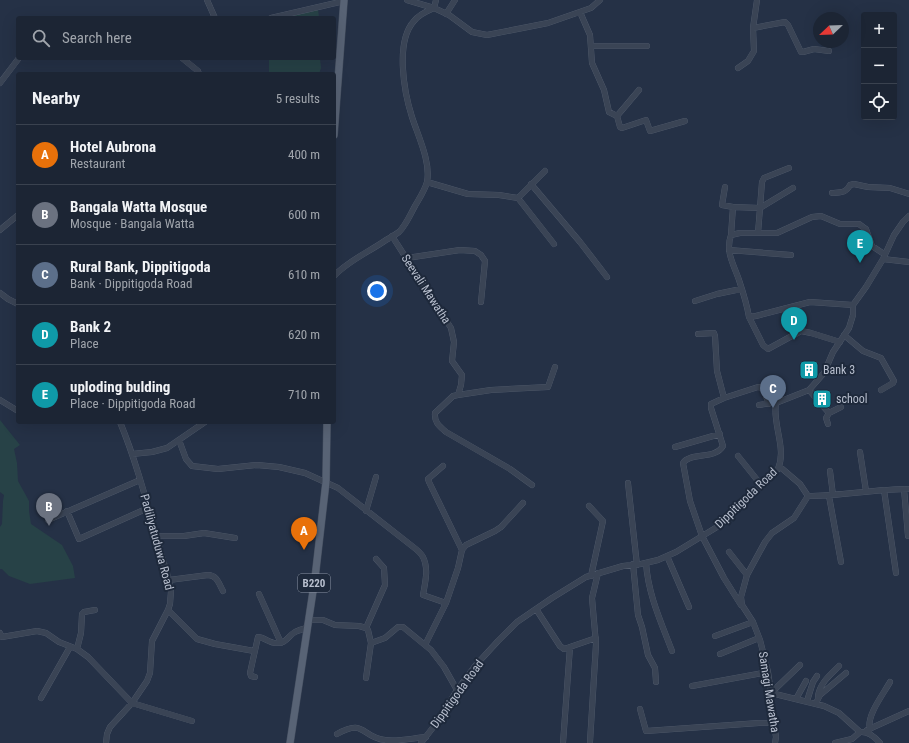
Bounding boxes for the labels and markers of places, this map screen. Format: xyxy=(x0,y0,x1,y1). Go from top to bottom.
pin: E xyxy=(847,230,873,263)
pin: D xyxy=(781,307,807,340)
building icon: Bank 3 xyxy=(798,359,820,381)
place label: Bank 3 xyxy=(823,363,855,377)
pin: C xyxy=(760,375,786,408)
building icon: school xyxy=(811,388,833,410)
place label: school xyxy=(836,392,868,406)
pin: B xyxy=(36,493,62,526)
pin: A xyxy=(291,517,317,550)

